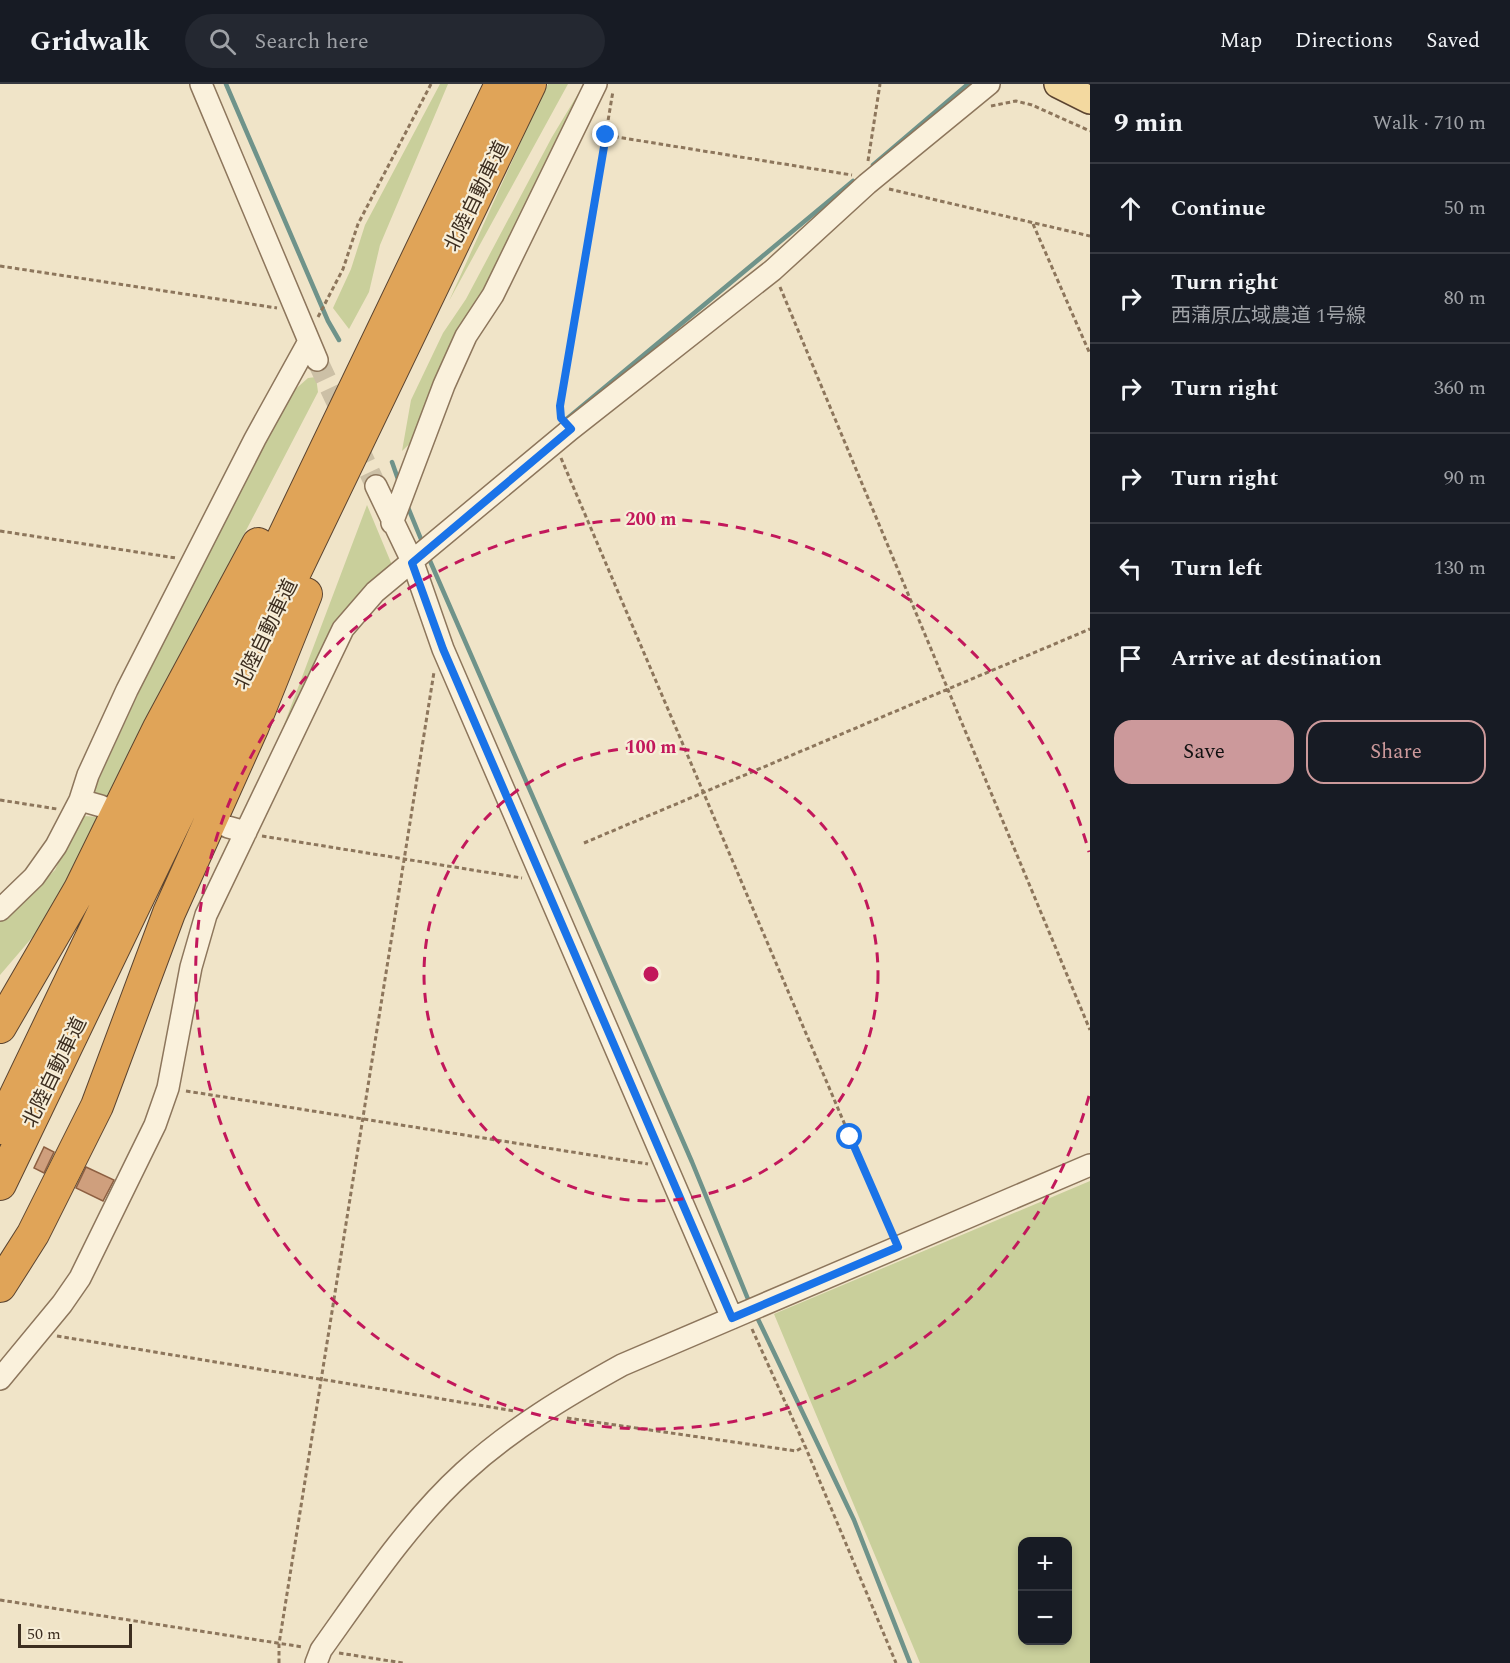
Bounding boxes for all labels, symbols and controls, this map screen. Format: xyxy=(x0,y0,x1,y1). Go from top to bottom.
search box xyxy=(185,14,605,68)
text: Gridwalk xyxy=(30,20,149,63)
icon: search xyxy=(206,25,239,58)
text: Search here xyxy=(254,25,369,58)
text: Map xyxy=(1220,25,1262,57)
text: Directions xyxy=(1295,25,1393,57)
text: Saved xyxy=(1426,25,1480,57)
text: 9 min xyxy=(1114,103,1183,143)
text: Walk · 710 m xyxy=(1373,108,1486,138)
route end xyxy=(592,121,618,147)
street label: 北陸自動車道 xyxy=(437,136,517,257)
icon: ahead xyxy=(1114,192,1147,225)
text: Continue xyxy=(1171,192,1266,225)
text: 50 m xyxy=(1444,193,1486,223)
text: Turn right xyxy=(1171,266,1278,299)
icon: right xyxy=(1114,282,1147,315)
text: 80 m xyxy=(1444,283,1486,313)
text: 西蒲原広域農道 1号線 xyxy=(1171,301,1366,331)
icon: right xyxy=(1114,372,1147,405)
text: Turn right xyxy=(1171,372,1278,405)
text: 360 m xyxy=(1434,373,1486,403)
icon: right xyxy=(1114,462,1147,495)
text: Turn right xyxy=(1171,462,1278,495)
text: 90 m xyxy=(1444,463,1486,493)
text: 200 m xyxy=(625,506,677,533)
icon: left xyxy=(1114,552,1147,585)
text: Turn left xyxy=(1171,552,1263,585)
text: 130 m xyxy=(1434,553,1486,583)
street label: 北陸自動車道 xyxy=(226,574,306,695)
icon: arrive xyxy=(1114,642,1147,675)
text: Arrive at destination xyxy=(1171,642,1382,675)
button: Save xyxy=(1114,720,1294,784)
button: Share xyxy=(1306,720,1486,784)
text: 100 m xyxy=(625,734,677,761)
centre of rings xyxy=(641,964,661,984)
street label: 北陸自動車道 xyxy=(15,1012,95,1133)
route start xyxy=(836,1123,862,1149)
map controls xyxy=(1018,1537,1072,1645)
button: + xyxy=(1018,1537,1072,1591)
button: − xyxy=(1018,1591,1072,1645)
scale bar xyxy=(18,1621,132,1648)
text: 50 m xyxy=(27,1622,61,1646)

